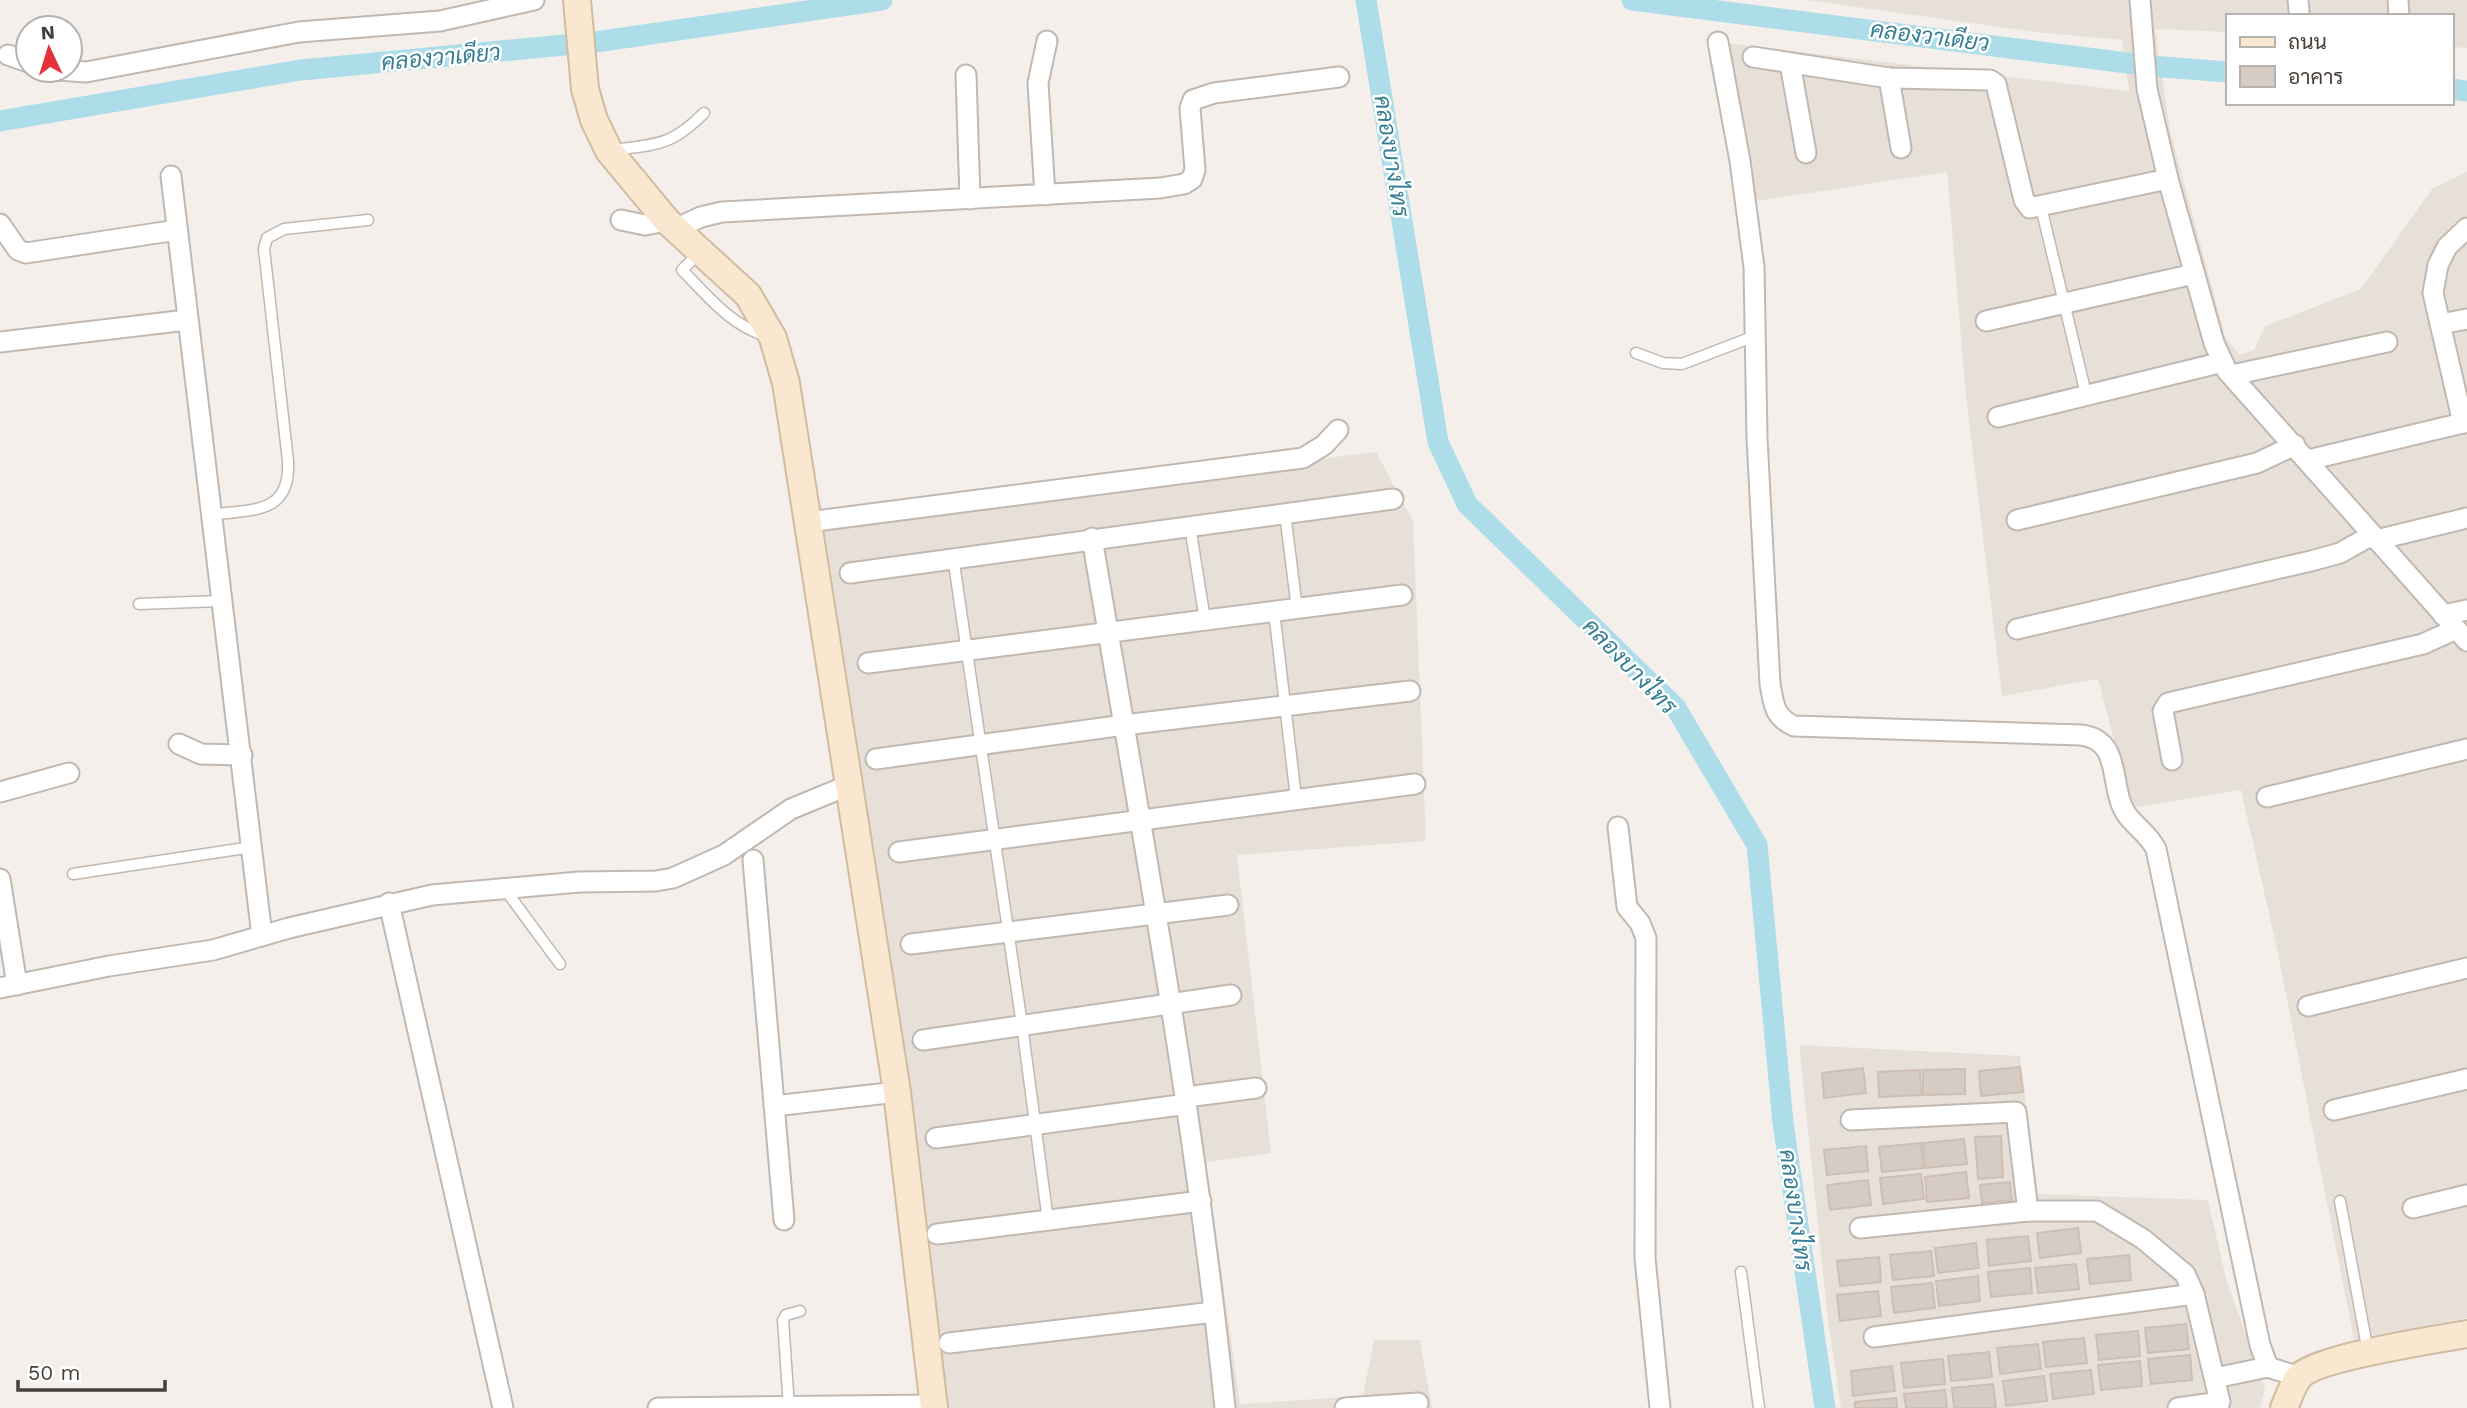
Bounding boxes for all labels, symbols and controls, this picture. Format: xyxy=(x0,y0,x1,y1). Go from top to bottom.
north arrow xyxy=(14,14,84,84)
water label: คลองวาเดียว xyxy=(1869,14,1991,57)
legend xyxy=(2226,14,2453,105)
text: N xyxy=(40,21,56,45)
text: ถนน xyxy=(2288,29,2327,54)
water label: คลองวาเดียว xyxy=(380,37,502,76)
text: อาคาร xyxy=(2288,64,2344,89)
water label: คลองบางไทร xyxy=(1369,93,1418,220)
water label: คลองบางไทร xyxy=(1577,611,1685,721)
water label: คลองบางไทร xyxy=(1774,1147,1821,1274)
scale bar xyxy=(18,1348,164,1392)
text: 50 m xyxy=(28,1360,80,1385)

